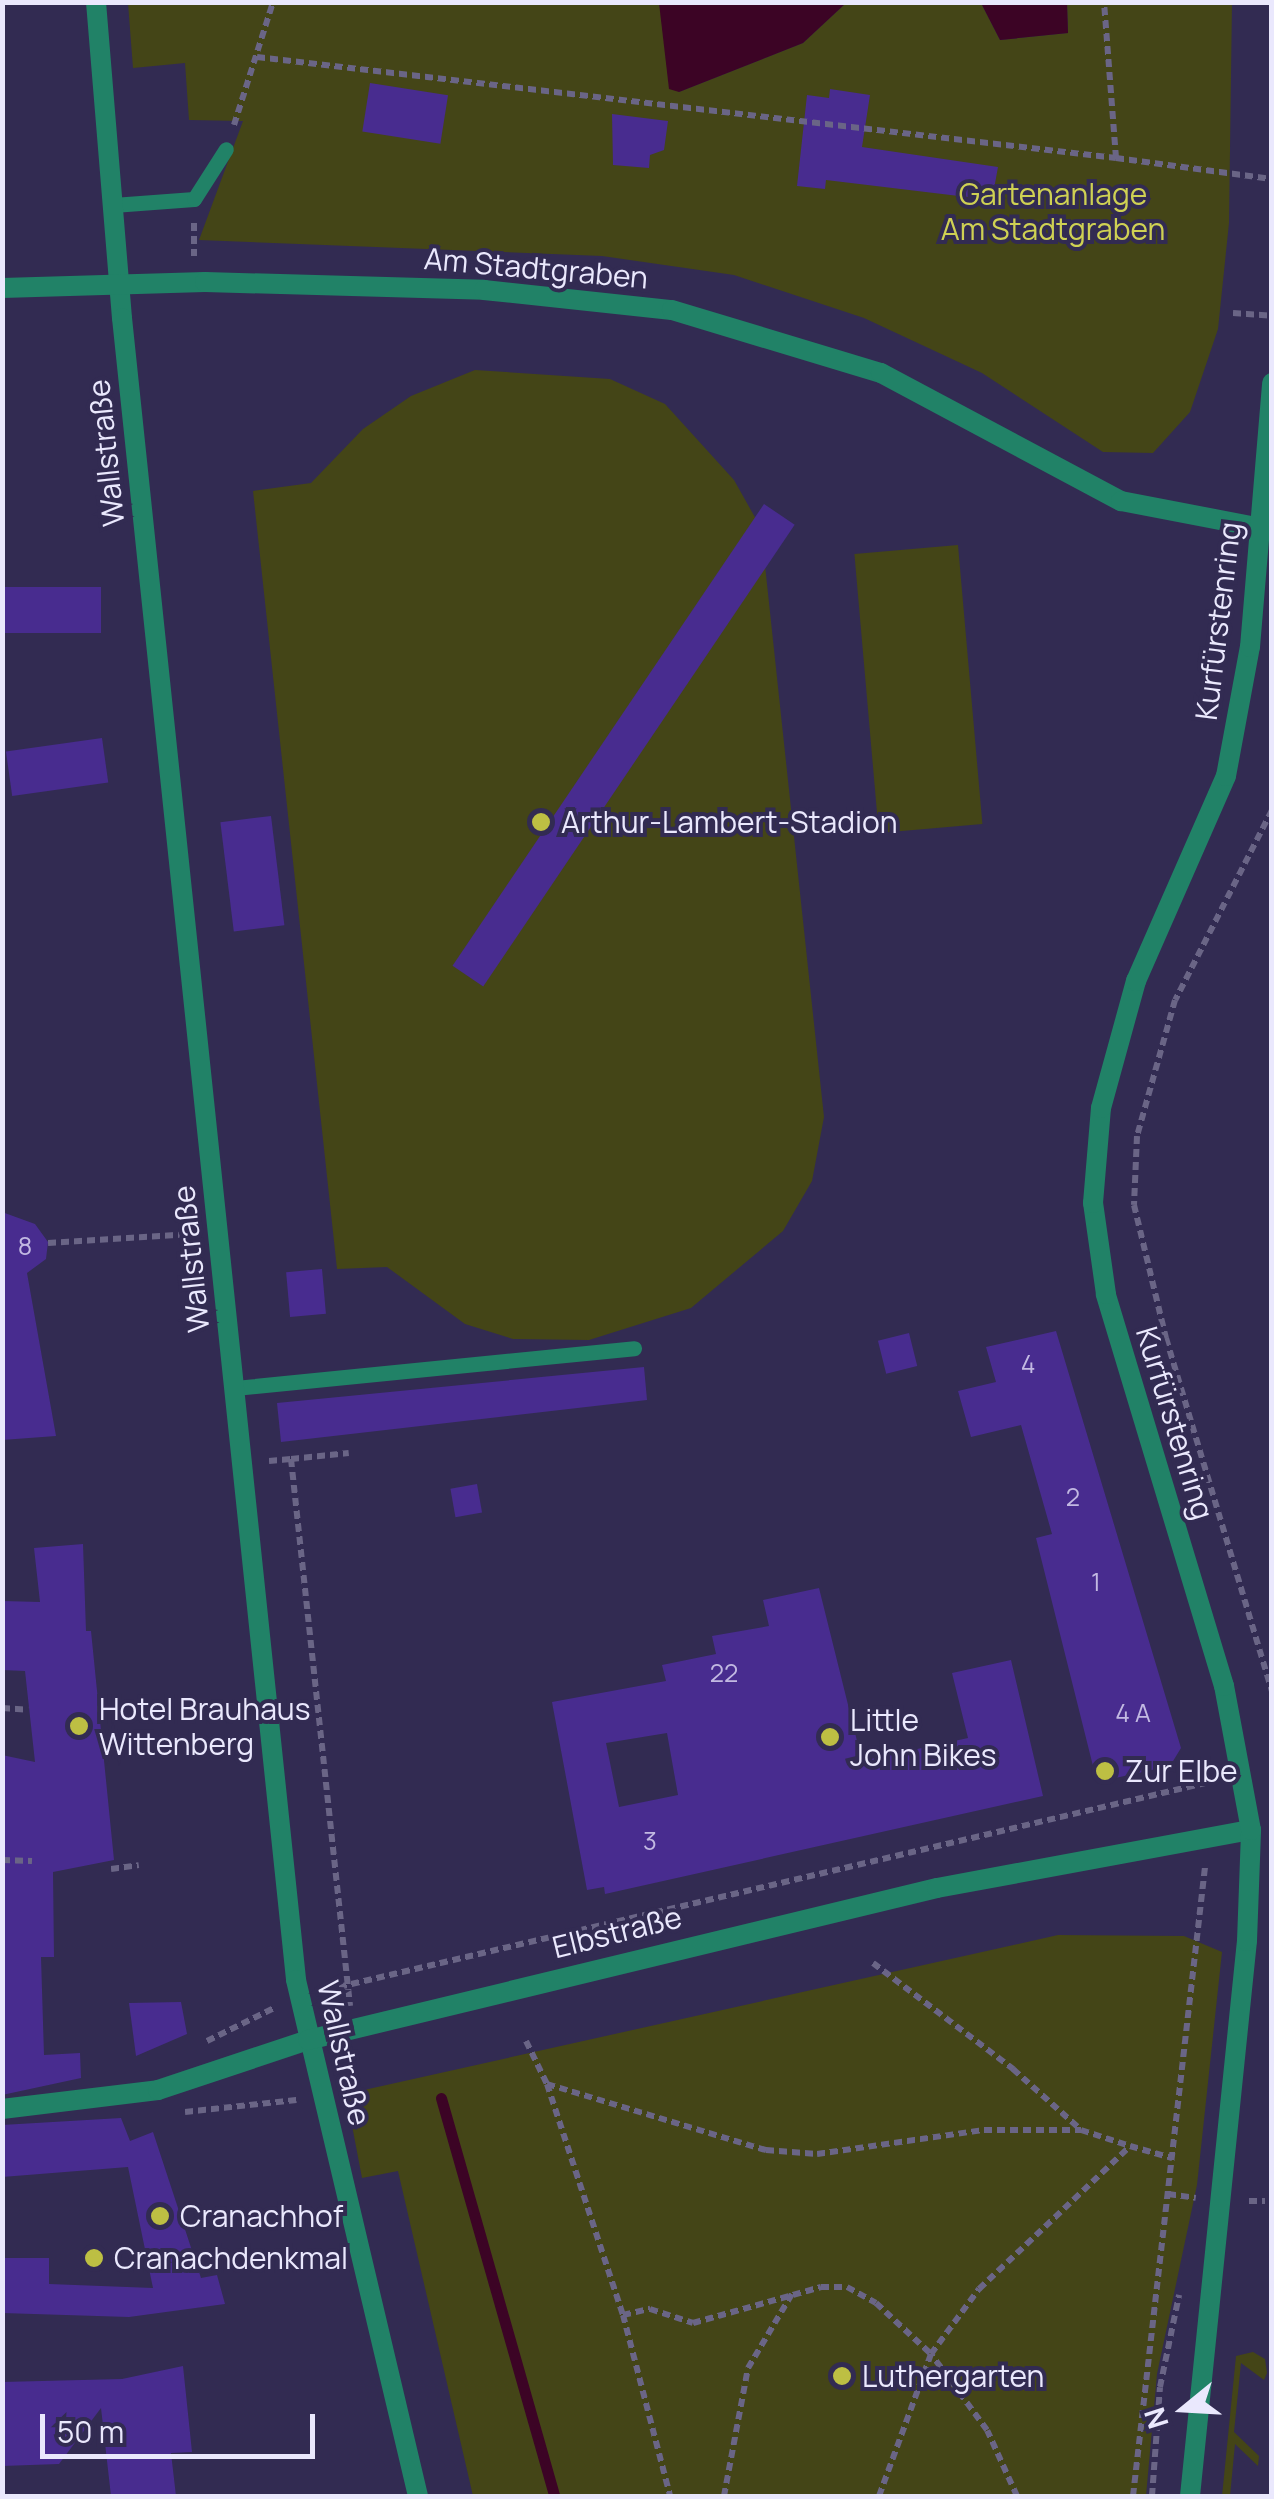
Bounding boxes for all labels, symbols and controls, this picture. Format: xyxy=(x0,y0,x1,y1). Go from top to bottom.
park label: Gartenanlage Am Stadtgraben xyxy=(941,176,1165,246)
street label: Am Stadtgraben xyxy=(423,240,649,296)
street label: Wallstraße xyxy=(80,378,132,528)
street label: Kurfürstenring xyxy=(1188,520,1248,722)
place label: Arthur-Lambert-Stadion xyxy=(561,804,898,840)
marker: Arthur-Lambert-Stadion xyxy=(530,811,552,833)
street label: Wallstraße xyxy=(165,1184,217,1334)
house number: 8 xyxy=(18,1231,32,1261)
street label: Kurfürstenring xyxy=(1129,1322,1221,1524)
house number: 4 xyxy=(1021,1349,1035,1379)
house number: 2 xyxy=(1066,1482,1080,1512)
house number: 1 xyxy=(1091,1567,1101,1597)
house number: 22 xyxy=(710,1658,738,1688)
place label: Hotel Brauhaus Wittenberg xyxy=(99,1691,310,1762)
house number: 4 A xyxy=(1115,1698,1151,1728)
place label: Little John Bikes xyxy=(850,1702,997,1772)
marker: Hotel Brauhaus Wittenberg xyxy=(68,1715,90,1737)
marker: Little John Bikes xyxy=(819,1726,841,1748)
place label: Zur Elbe xyxy=(1125,1753,1237,1789)
marker: Zur Elbe xyxy=(1094,1760,1116,1782)
house number: 3 xyxy=(643,1826,657,1856)
street label: Elbstraße xyxy=(549,1899,685,1965)
street label: Wallstraße xyxy=(310,1977,378,2129)
place label: Cranachhof xyxy=(180,2198,343,2234)
marker: Cranachhof xyxy=(149,2205,171,2227)
place label: Cranachdenkmal xyxy=(114,2240,348,2276)
marker: Cranachdenkmal xyxy=(83,2247,105,2269)
place label: Luthergarten xyxy=(862,2358,1044,2394)
north arrow xyxy=(1134,2359,1234,2459)
marker: Luthergarten xyxy=(831,2365,853,2387)
scale bar xyxy=(45,2394,320,2456)
text: N xyxy=(1134,2403,1177,2434)
text: 50 m xyxy=(57,2411,124,2452)

